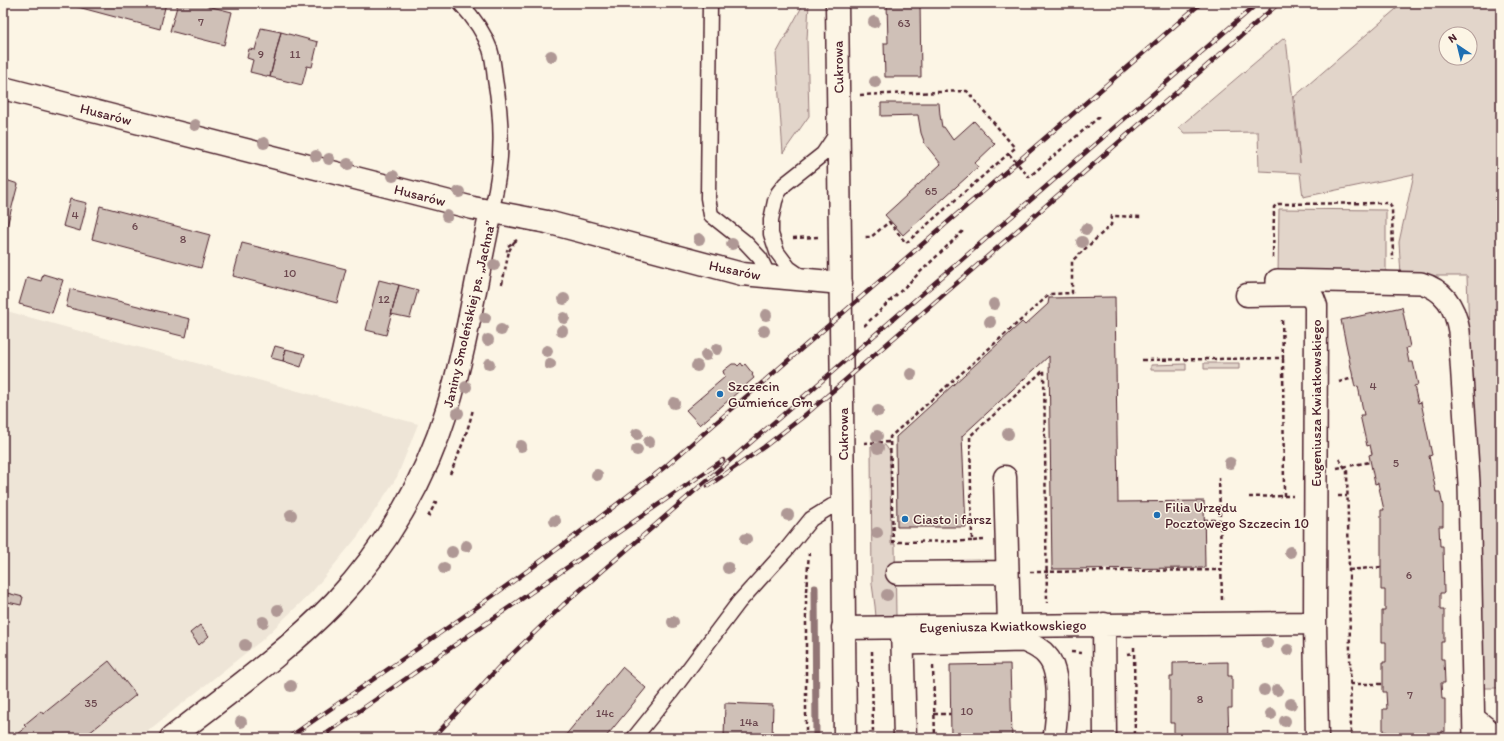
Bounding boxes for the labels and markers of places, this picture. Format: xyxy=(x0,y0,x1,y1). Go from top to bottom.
place label: Szczecin Gumieńce Gm xyxy=(728,378,813,411)
marker: Szczecin Gumieńce Gm xyxy=(715,389,725,399)
place label: Filia Urzędu Pocztowego Szczecin 10 xyxy=(1165,499,1309,532)
marker: Filia Urzędu Pocztowego Szczecin 10 xyxy=(1152,510,1162,520)
place label: Ciasto i farsz xyxy=(913,511,992,528)
marker: Ciasto i farsz xyxy=(900,514,910,524)

